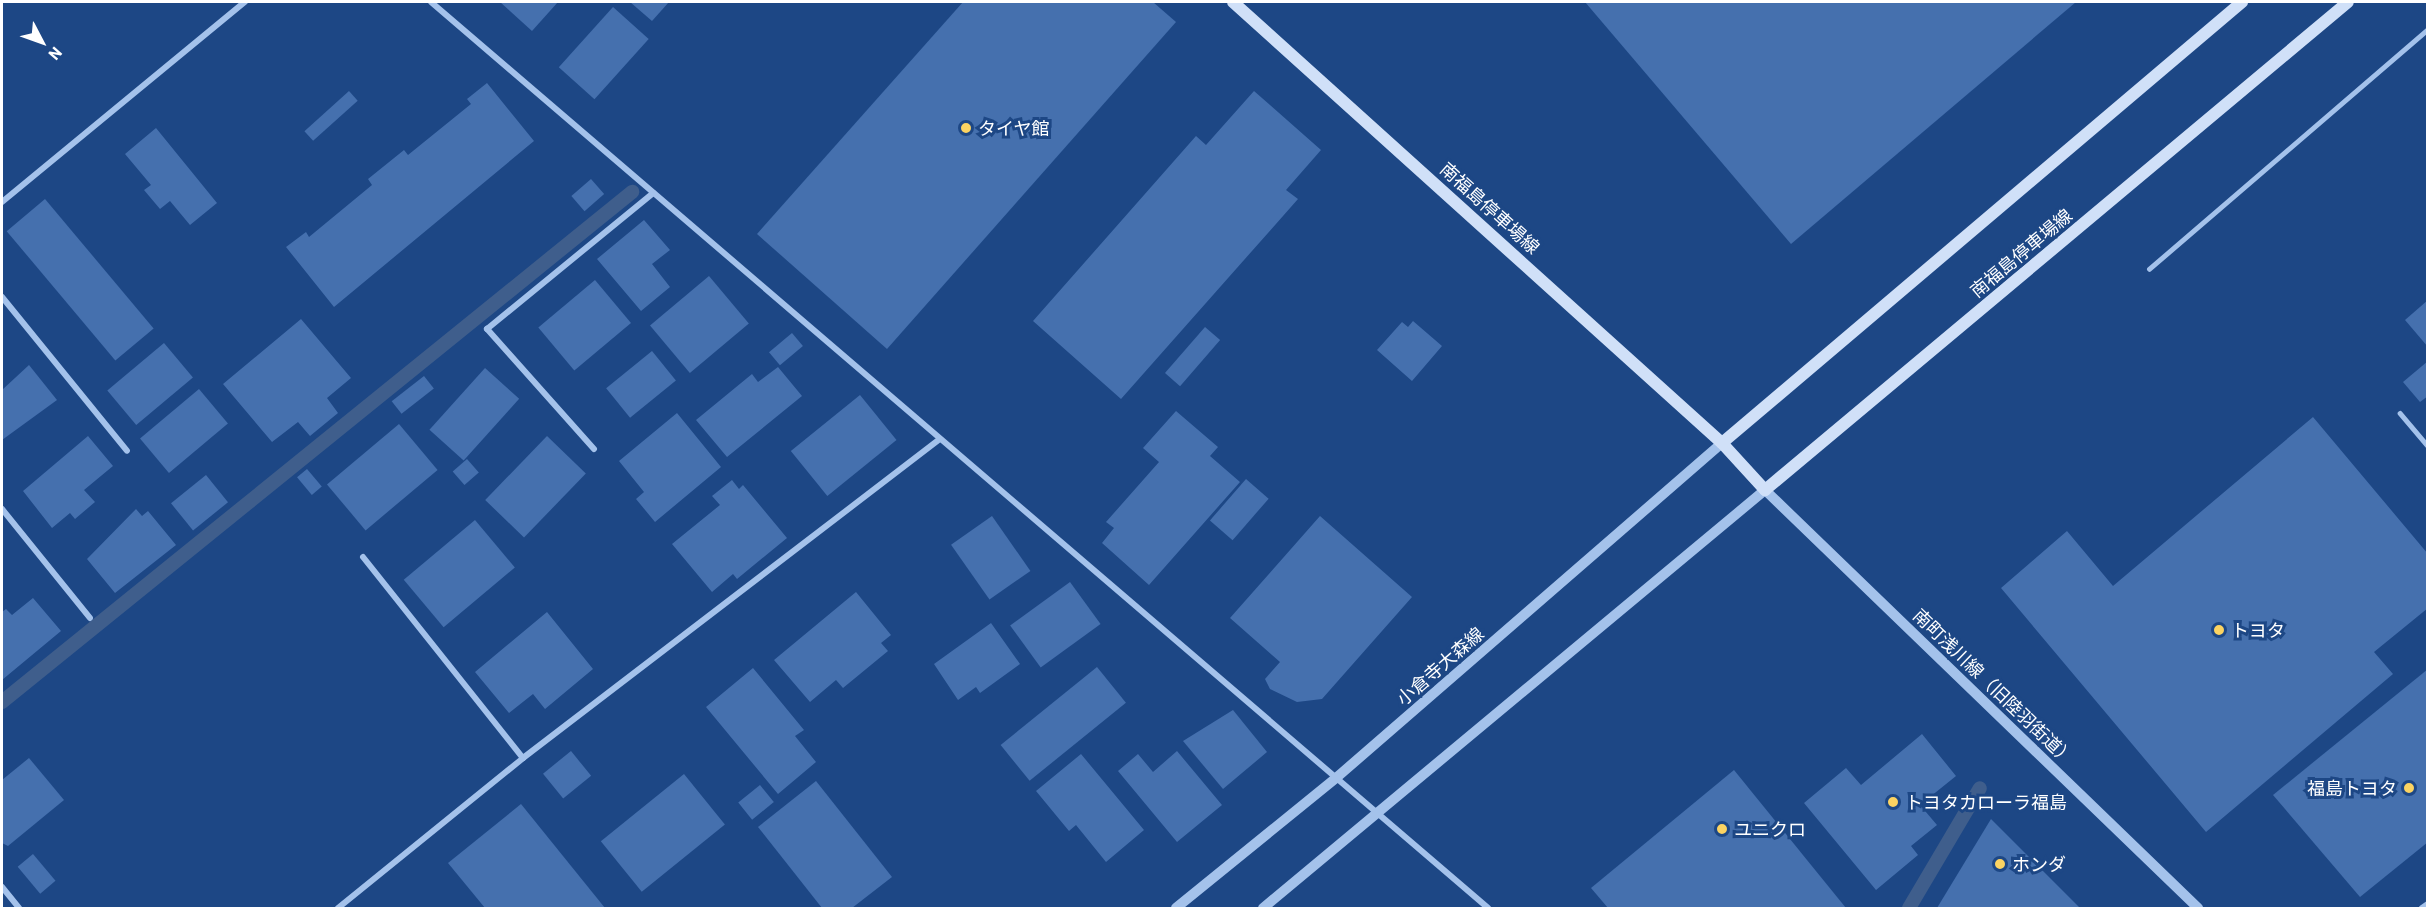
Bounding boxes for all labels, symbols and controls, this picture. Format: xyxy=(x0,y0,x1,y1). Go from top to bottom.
north arrow xyxy=(12,12,72,72)
text: N xyxy=(45,44,67,64)
place label: タイヤ館 xyxy=(978,117,1050,139)
marker: タイヤ館 xyxy=(959,121,973,135)
street label: 南福島停車場線 xyxy=(1436,158,1544,258)
street label: 南福島停車場線 xyxy=(1966,204,2076,302)
street label: 南町浅川線（旧陸羽街道） xyxy=(1909,604,2079,770)
place label: トヨタ xyxy=(2231,619,2285,641)
street label: 小倉寺大森線 xyxy=(1392,622,1488,710)
marker: トヨタ xyxy=(2212,623,2226,637)
place label: 福島トヨタ xyxy=(2307,777,2397,799)
marker: 福島トヨタ xyxy=(2402,781,2416,795)
place label: トヨタカローラ福島 xyxy=(1905,791,2067,813)
marker: トヨタカローラ福島 xyxy=(1886,795,1900,809)
place label: ユニクロ xyxy=(1734,818,1806,840)
marker: ユニクロ xyxy=(1715,822,1729,836)
place label: ホンダ xyxy=(2012,853,2066,875)
marker: ホンダ xyxy=(1993,857,2007,871)

